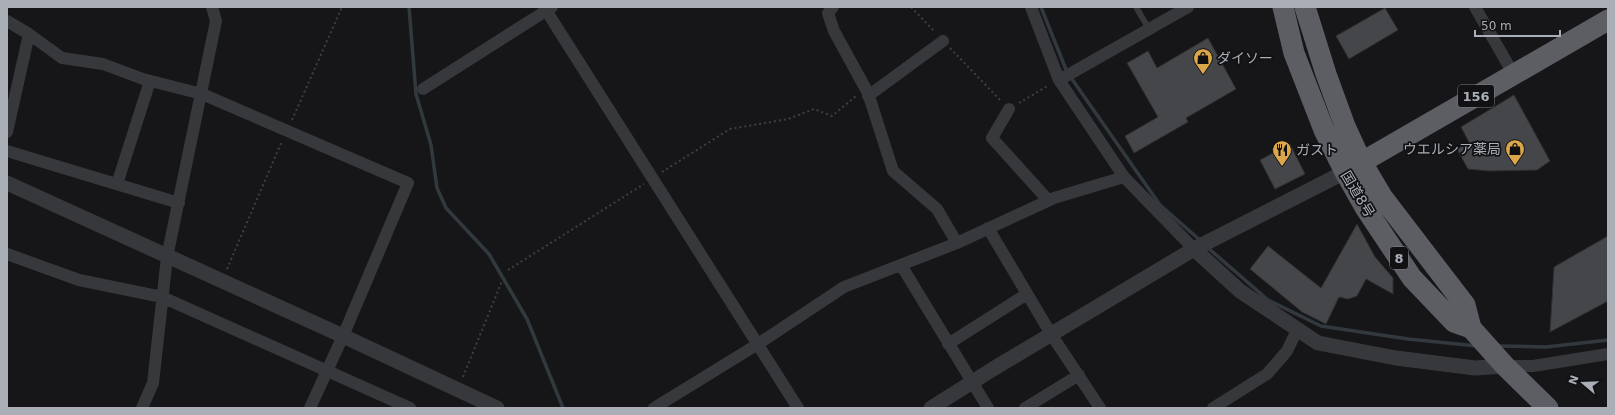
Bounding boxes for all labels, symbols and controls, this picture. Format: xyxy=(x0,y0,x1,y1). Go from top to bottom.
scale bar xyxy=(1475,12,1560,38)
text: 50 m xyxy=(1481,19,1512,33)
shop icon: ダイソー xyxy=(1192,47,1214,75)
place label: ダイソー xyxy=(1217,50,1273,66)
road number: 156 xyxy=(1458,85,1494,107)
shop icon: ウエルシア薬局 xyxy=(1504,138,1526,166)
restaurant icon: ガスト xyxy=(1271,139,1293,167)
place label: ウエルシア薬局 xyxy=(1403,141,1501,157)
place label: ガスト xyxy=(1296,142,1338,158)
street label: 国道8号 xyxy=(1338,168,1378,220)
road number: 8 xyxy=(1390,247,1408,269)
north arrow xyxy=(1563,363,1603,403)
text: N xyxy=(1566,373,1582,386)

